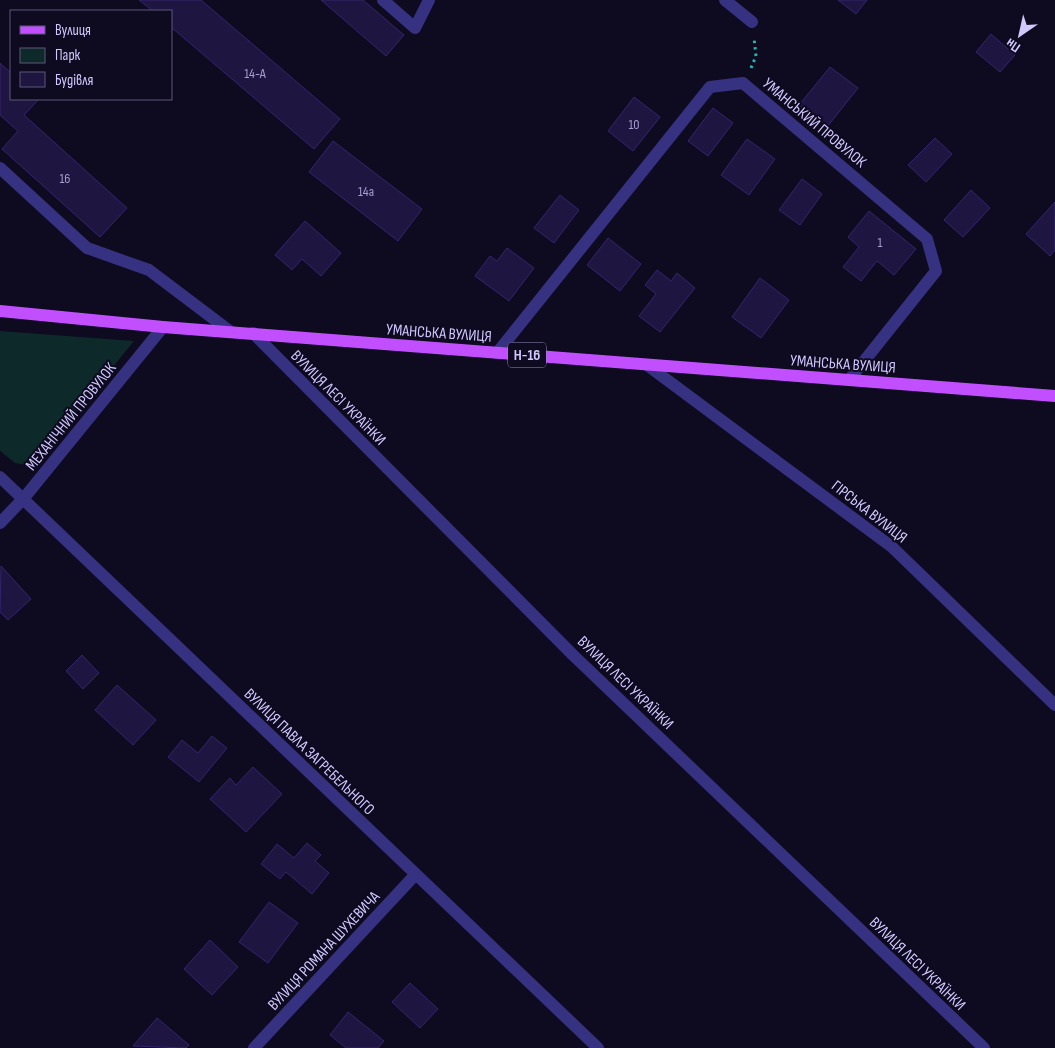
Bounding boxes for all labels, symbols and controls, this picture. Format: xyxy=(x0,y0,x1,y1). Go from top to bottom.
legend xyxy=(10,10,172,100)
north arrow xyxy=(995,10,1045,60)
text: Вулиця xyxy=(55,21,91,40)
text: Пн xyxy=(1003,35,1023,56)
text: Парк xyxy=(55,46,81,65)
house number: 14-А xyxy=(244,65,267,82)
text: Будівля xyxy=(55,71,94,90)
street label: УМАНСЬКИЙ ПРОВУЛОК xyxy=(758,74,870,173)
house number: 10 xyxy=(628,116,640,133)
house number: 16 xyxy=(59,170,71,187)
house number: 14а xyxy=(358,183,374,200)
house number: 1 xyxy=(878,234,883,251)
street label: УМАНСЬКА ВУЛИЦЯ xyxy=(385,320,492,347)
road number: Н-16 xyxy=(508,342,546,368)
street label: ВУЛИЦЯ ЛЕСІ УКРАЇНКИ xyxy=(287,347,389,449)
street label: УМАНСЬКА ВУЛИЦЯ xyxy=(789,351,896,378)
street label: МЕХАНІЧНИЙ ПРОВУЛОК xyxy=(22,359,121,475)
street label: ГІРСЬКА ВУЛИЦЯ xyxy=(828,477,911,548)
street label: ВУЛИЦЯ ЛЕСІ УКРАЇНКИ xyxy=(573,632,677,734)
street label: ВУЛИЦЯ ПАВЛА ЗАГРЕБЕЛЬНОГО xyxy=(240,685,378,819)
street label: ВУЛИЦЯ РОМАНА ШУХЕВИЧА xyxy=(264,888,384,1014)
street label: ВУЛИЦЯ ЛЕСІ УКРАЇНКИ xyxy=(865,913,969,1015)

